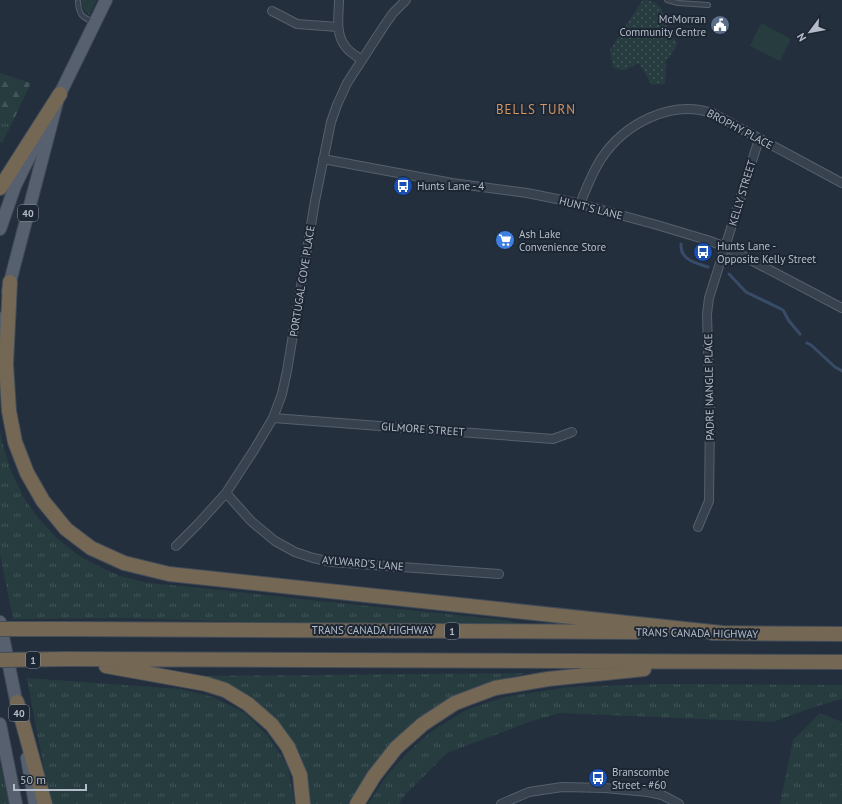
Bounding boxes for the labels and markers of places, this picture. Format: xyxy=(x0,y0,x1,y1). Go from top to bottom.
place label: McMorran Community Centre xyxy=(619,12,706,39)
public building icon: McMorran Community Centre xyxy=(709,14,731,36)
bus stop icon: Hunts Lane - 4 xyxy=(392,175,414,197)
place label: Hunts Lane - 4 xyxy=(417,179,484,193)
place label: Ash Lake Convenience Store xyxy=(519,227,606,254)
supermarket icon: Ash Lake Convenience Store xyxy=(494,229,516,251)
place label: Hunts Lane - Opposite Kelly Street xyxy=(717,239,816,266)
bus stop icon: Hunts Lane - Opposite Kelly Street xyxy=(692,241,714,263)
place label: Branscombe Street - #60 xyxy=(612,765,670,792)
bus stop icon: Branscombe Street - #60 xyxy=(587,767,609,789)

